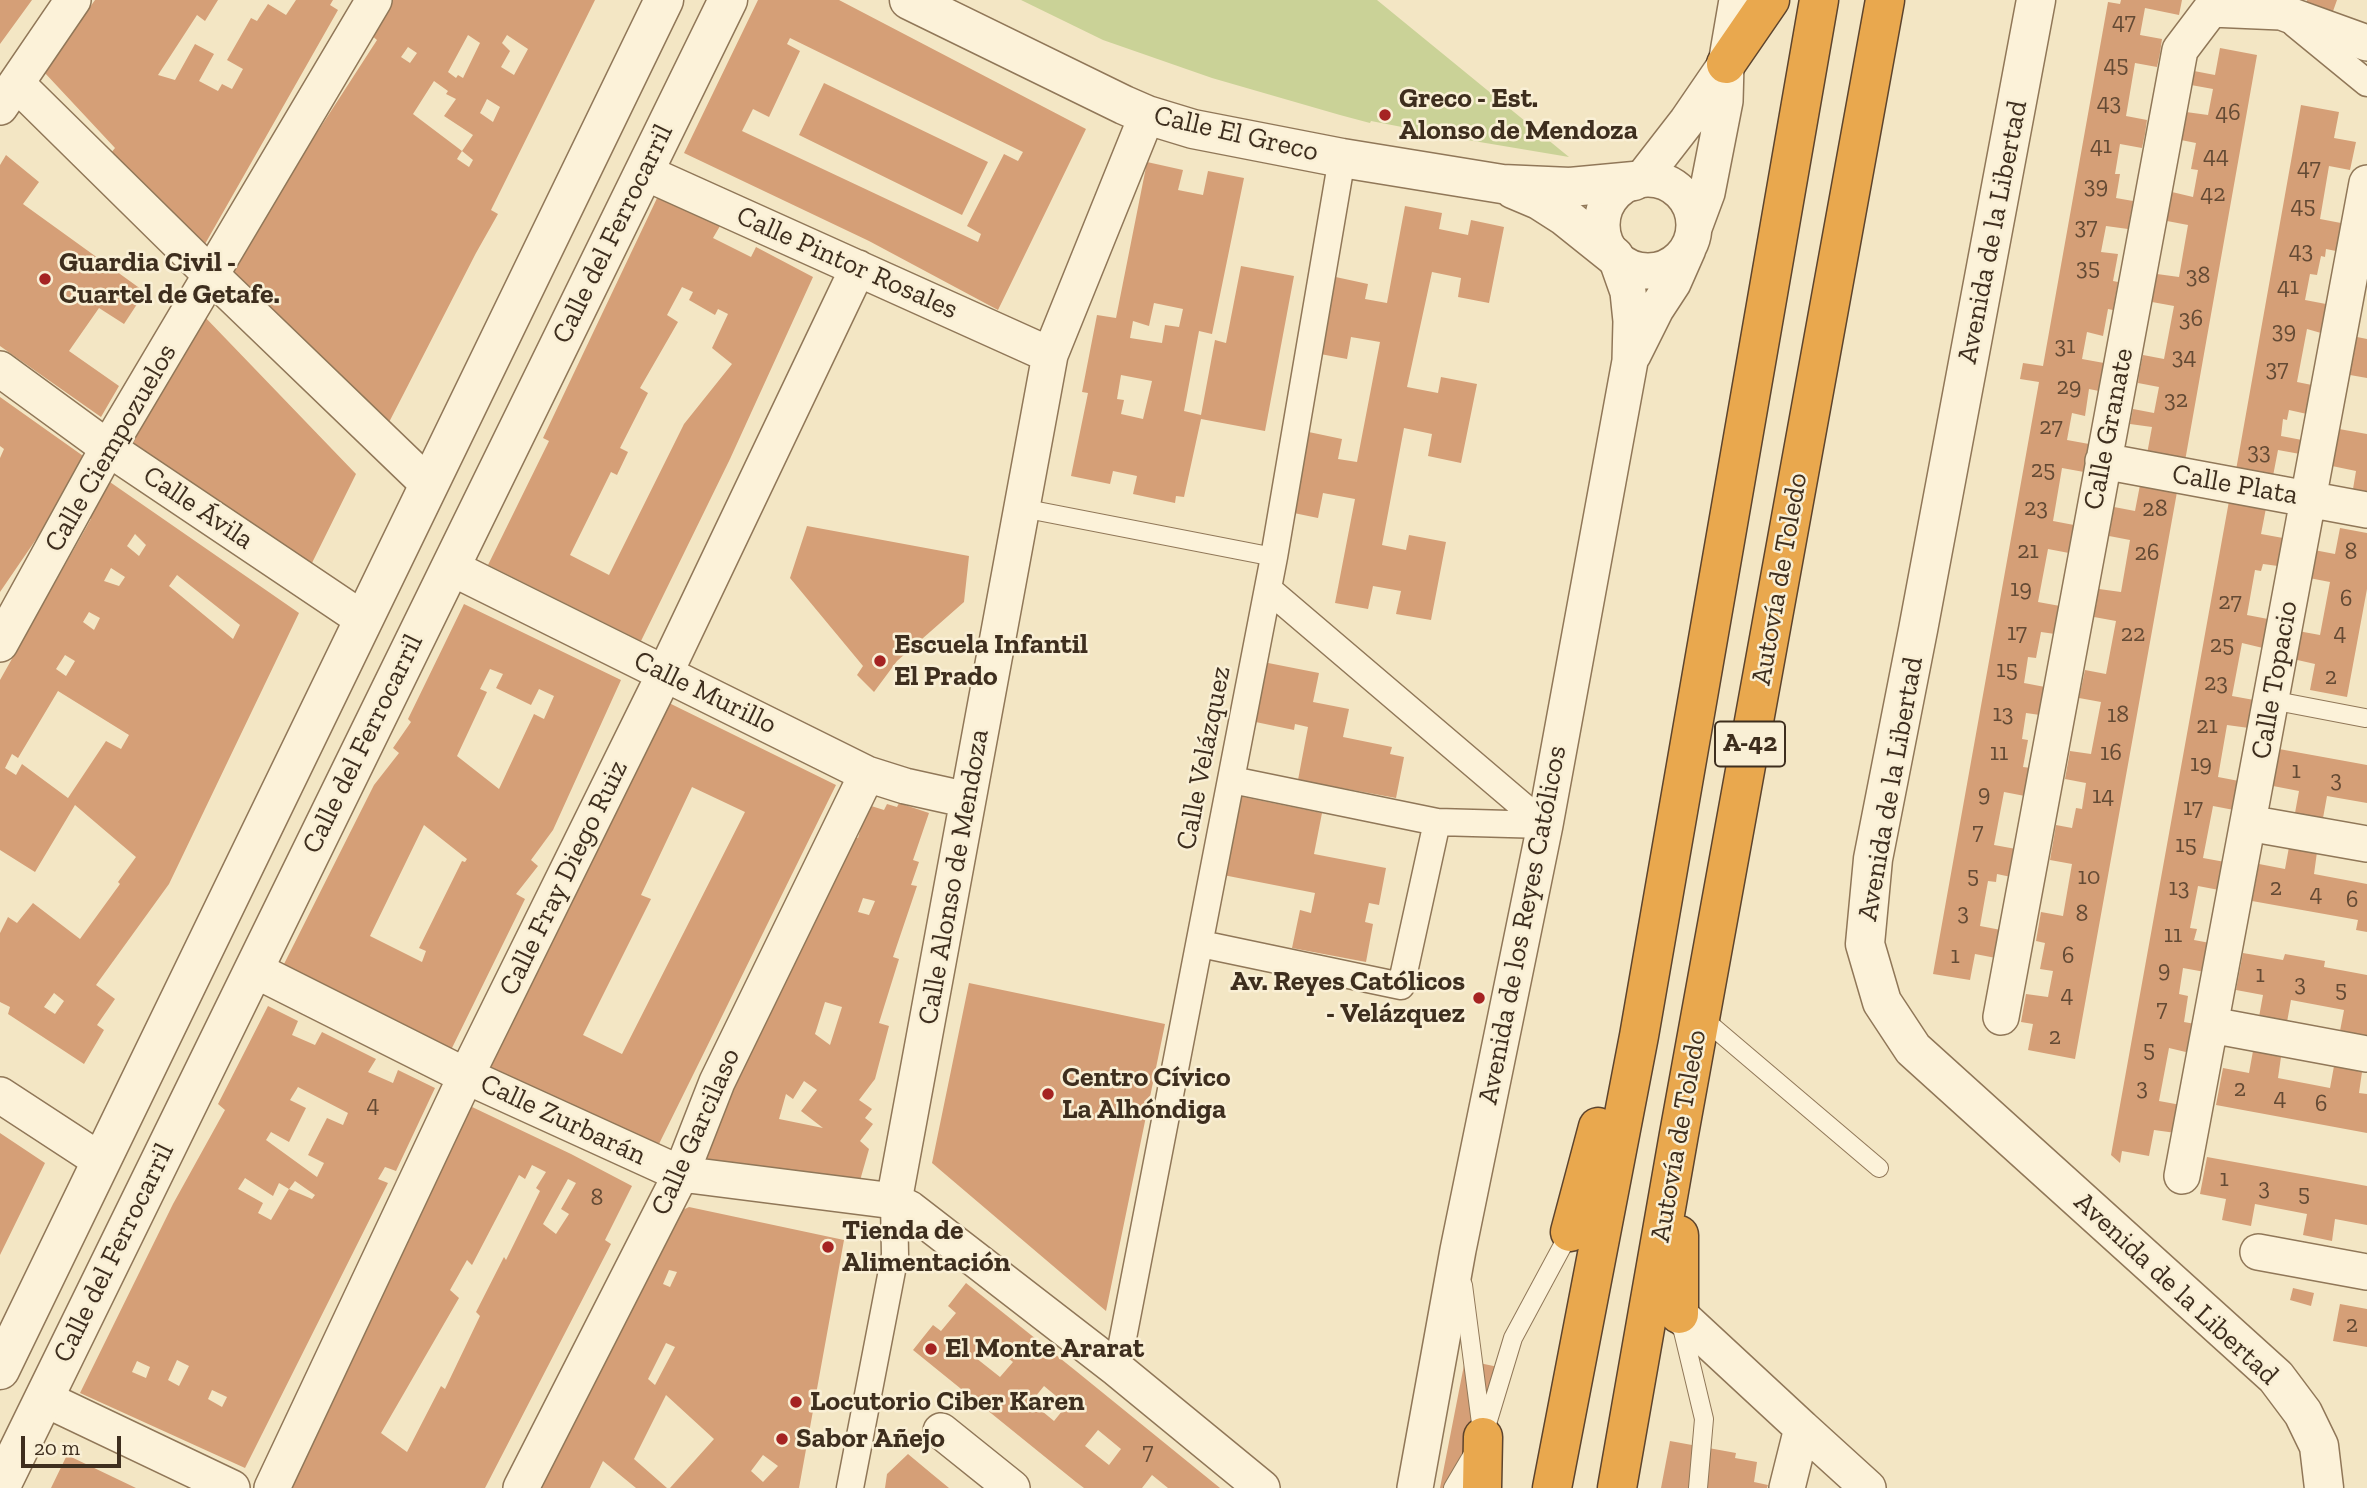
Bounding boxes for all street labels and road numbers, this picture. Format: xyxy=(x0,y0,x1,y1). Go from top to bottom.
street label: Avenida de la Libertad xyxy=(1951,98,2035,366)
street label: Calle El Greco xyxy=(1150,99,1322,169)
street label: Calle del Ferrocarril xyxy=(545,119,681,349)
street label: Calle Pintor Rosales xyxy=(731,199,963,327)
street label: Calle Ciempozuelos xyxy=(38,338,184,558)
street label: Calle Granate xyxy=(2077,345,2141,513)
street label: Calle Plata xyxy=(2170,457,2300,513)
street label: Calle Ávila xyxy=(136,459,260,557)
street label: Autovía de Toledo xyxy=(1745,470,1815,688)
street label: Calle Topacio xyxy=(2245,598,2305,762)
street label: Calle del Ferrocarril xyxy=(295,629,431,859)
street label: Calle Murillo xyxy=(628,644,782,742)
street label: Avenida de la Libertad xyxy=(1851,654,1931,924)
street label: Calle Velázquez xyxy=(1170,663,1238,853)
road number: A-42 xyxy=(1715,722,1785,766)
street label: Calle Alonso de Mendoza xyxy=(911,727,997,1027)
street label: Avenida de los Reyes Católicos xyxy=(1472,743,1574,1107)
street label: Calle Fray Diego Ruiz xyxy=(492,755,636,1001)
street label: Autovía de Toledo xyxy=(1644,1027,1714,1245)
street label: Calle Garcilaso xyxy=(644,1043,748,1221)
street label: Calle Zurbarán xyxy=(475,1067,651,1173)
street label: Calle del Ferrocarril xyxy=(46,1138,182,1368)
street label: Avenida de la Libertad xyxy=(2067,1186,2285,1392)

